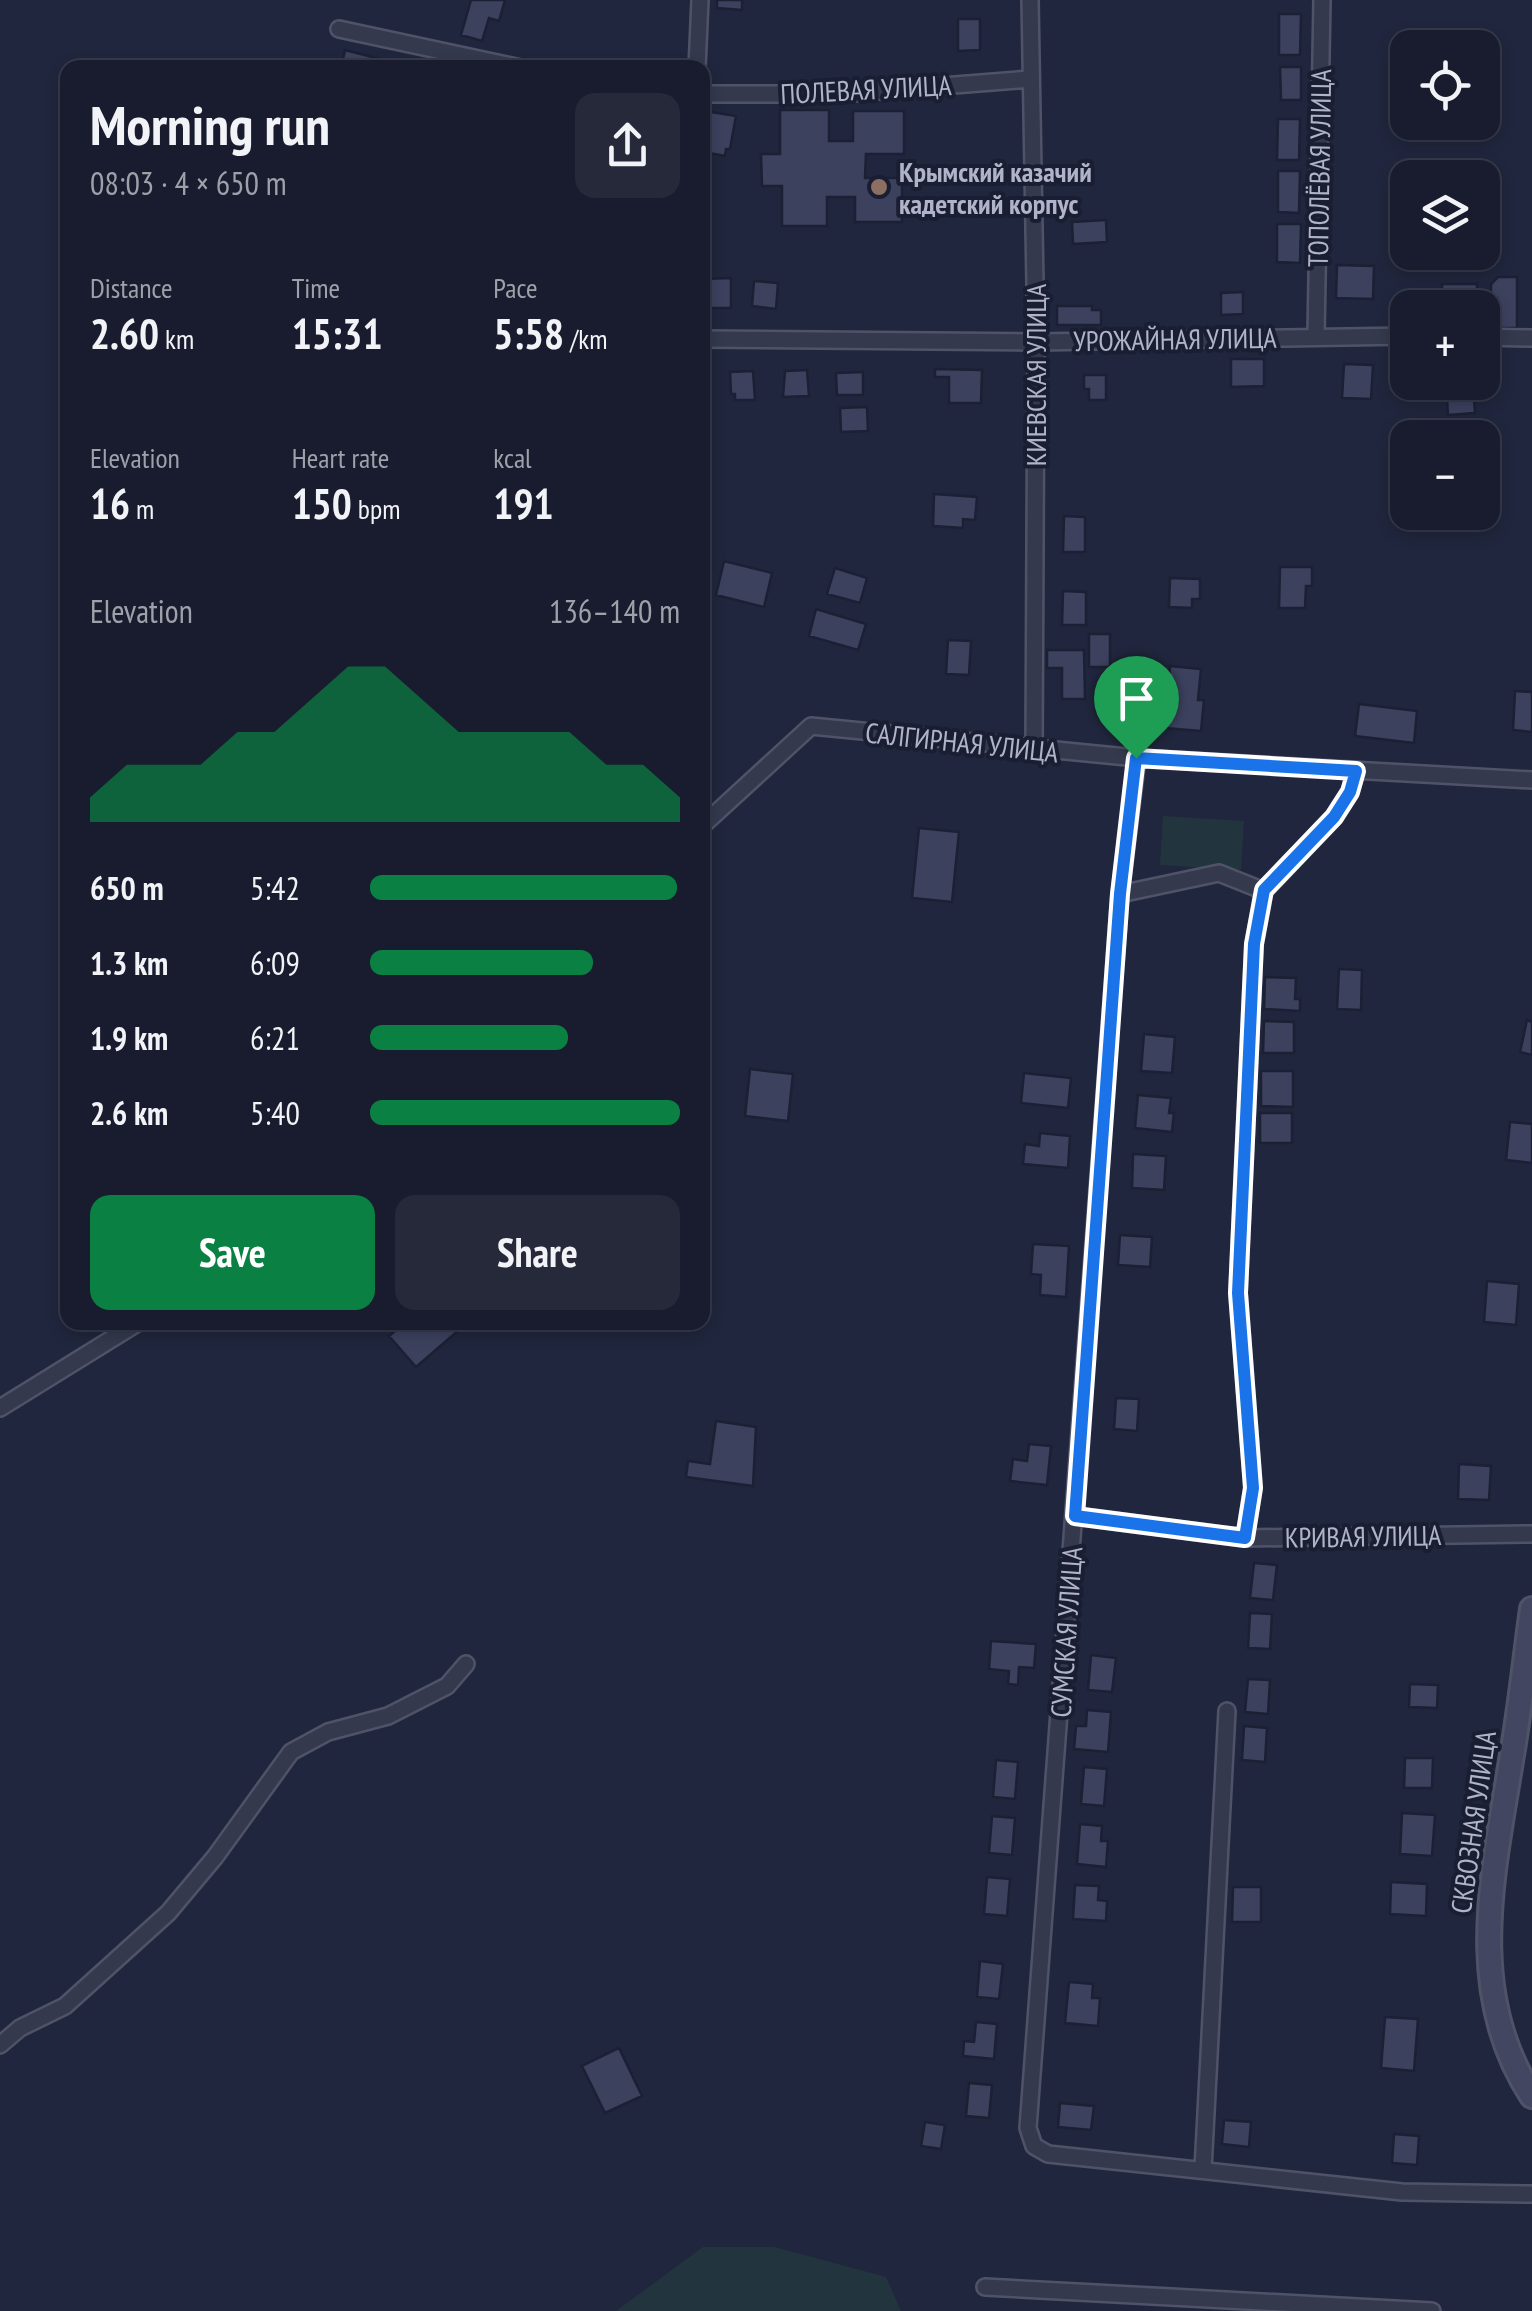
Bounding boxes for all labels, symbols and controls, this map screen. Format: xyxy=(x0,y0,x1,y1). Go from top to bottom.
map controls xyxy=(1390,30,1500,530)
button: locate xyxy=(1390,30,1500,140)
street label: ПОЛЕВАЯ УЛИЦА xyxy=(780,66,953,112)
street label: ТОПОЛЁВАЯ УЛИЦА xyxy=(1299,68,1339,267)
text: Morning run xyxy=(90,89,330,160)
button: share xyxy=(575,93,680,198)
place label: Крымский казачий кадетский корпус xyxy=(899,153,1092,222)
button: layers xyxy=(1390,160,1500,270)
text: 08:03 · 4 × 650 m xyxy=(90,162,287,204)
marker: Крымский казачий кадетский корпус xyxy=(868,176,890,198)
text: Distance xyxy=(90,269,173,306)
text: Time xyxy=(292,269,340,306)
text: Pace xyxy=(493,269,537,306)
street label: КИЕВСКАЯ УЛИЦА xyxy=(1017,283,1054,466)
button: + xyxy=(1390,290,1500,400)
text: 2.60 xyxy=(90,306,159,361)
text: 15:31 xyxy=(292,306,383,361)
text: 5:58 xyxy=(493,306,564,361)
street label: УРОЖАЙНАЯ УЛИЦА xyxy=(1073,319,1278,359)
text: km xyxy=(159,320,194,357)
text: /km xyxy=(564,320,607,357)
button: − xyxy=(1390,420,1500,530)
text: Elevation xyxy=(90,439,180,476)
text: Heart rate xyxy=(292,439,389,476)
text: kcal xyxy=(493,439,532,476)
text: 16 xyxy=(90,476,130,531)
text: 150 xyxy=(292,476,352,531)
text: 191 xyxy=(493,476,554,531)
text: m xyxy=(130,490,154,527)
text: bpm xyxy=(352,490,400,527)
text: Elevation xyxy=(90,590,193,632)
text: 136–140 m xyxy=(549,590,680,632)
pin xyxy=(1094,656,1179,759)
icon: arrive xyxy=(1109,671,1164,726)
street label: САЛГИРНАЯ УЛИЦА xyxy=(864,713,1061,771)
text: 650 m xyxy=(90,867,164,909)
text: 5:42 xyxy=(250,867,300,909)
text: 1.3 km xyxy=(90,942,168,984)
text: 6:09 xyxy=(250,942,300,984)
text: 1.9 km xyxy=(90,1017,168,1059)
text: 6:21 xyxy=(250,1017,300,1059)
text: 2.6 km xyxy=(90,1092,168,1134)
text: 5:40 xyxy=(250,1092,300,1134)
button: Save xyxy=(90,1195,375,1310)
button: Share xyxy=(395,1195,680,1310)
street label: КРИВАЯ УЛИЦА xyxy=(1284,1516,1442,1556)
street label: СУМСКАЯ УЛИЦА xyxy=(1042,1545,1090,1719)
street label: СКВОЗНАЯ УЛИЦА xyxy=(1442,1728,1504,1916)

